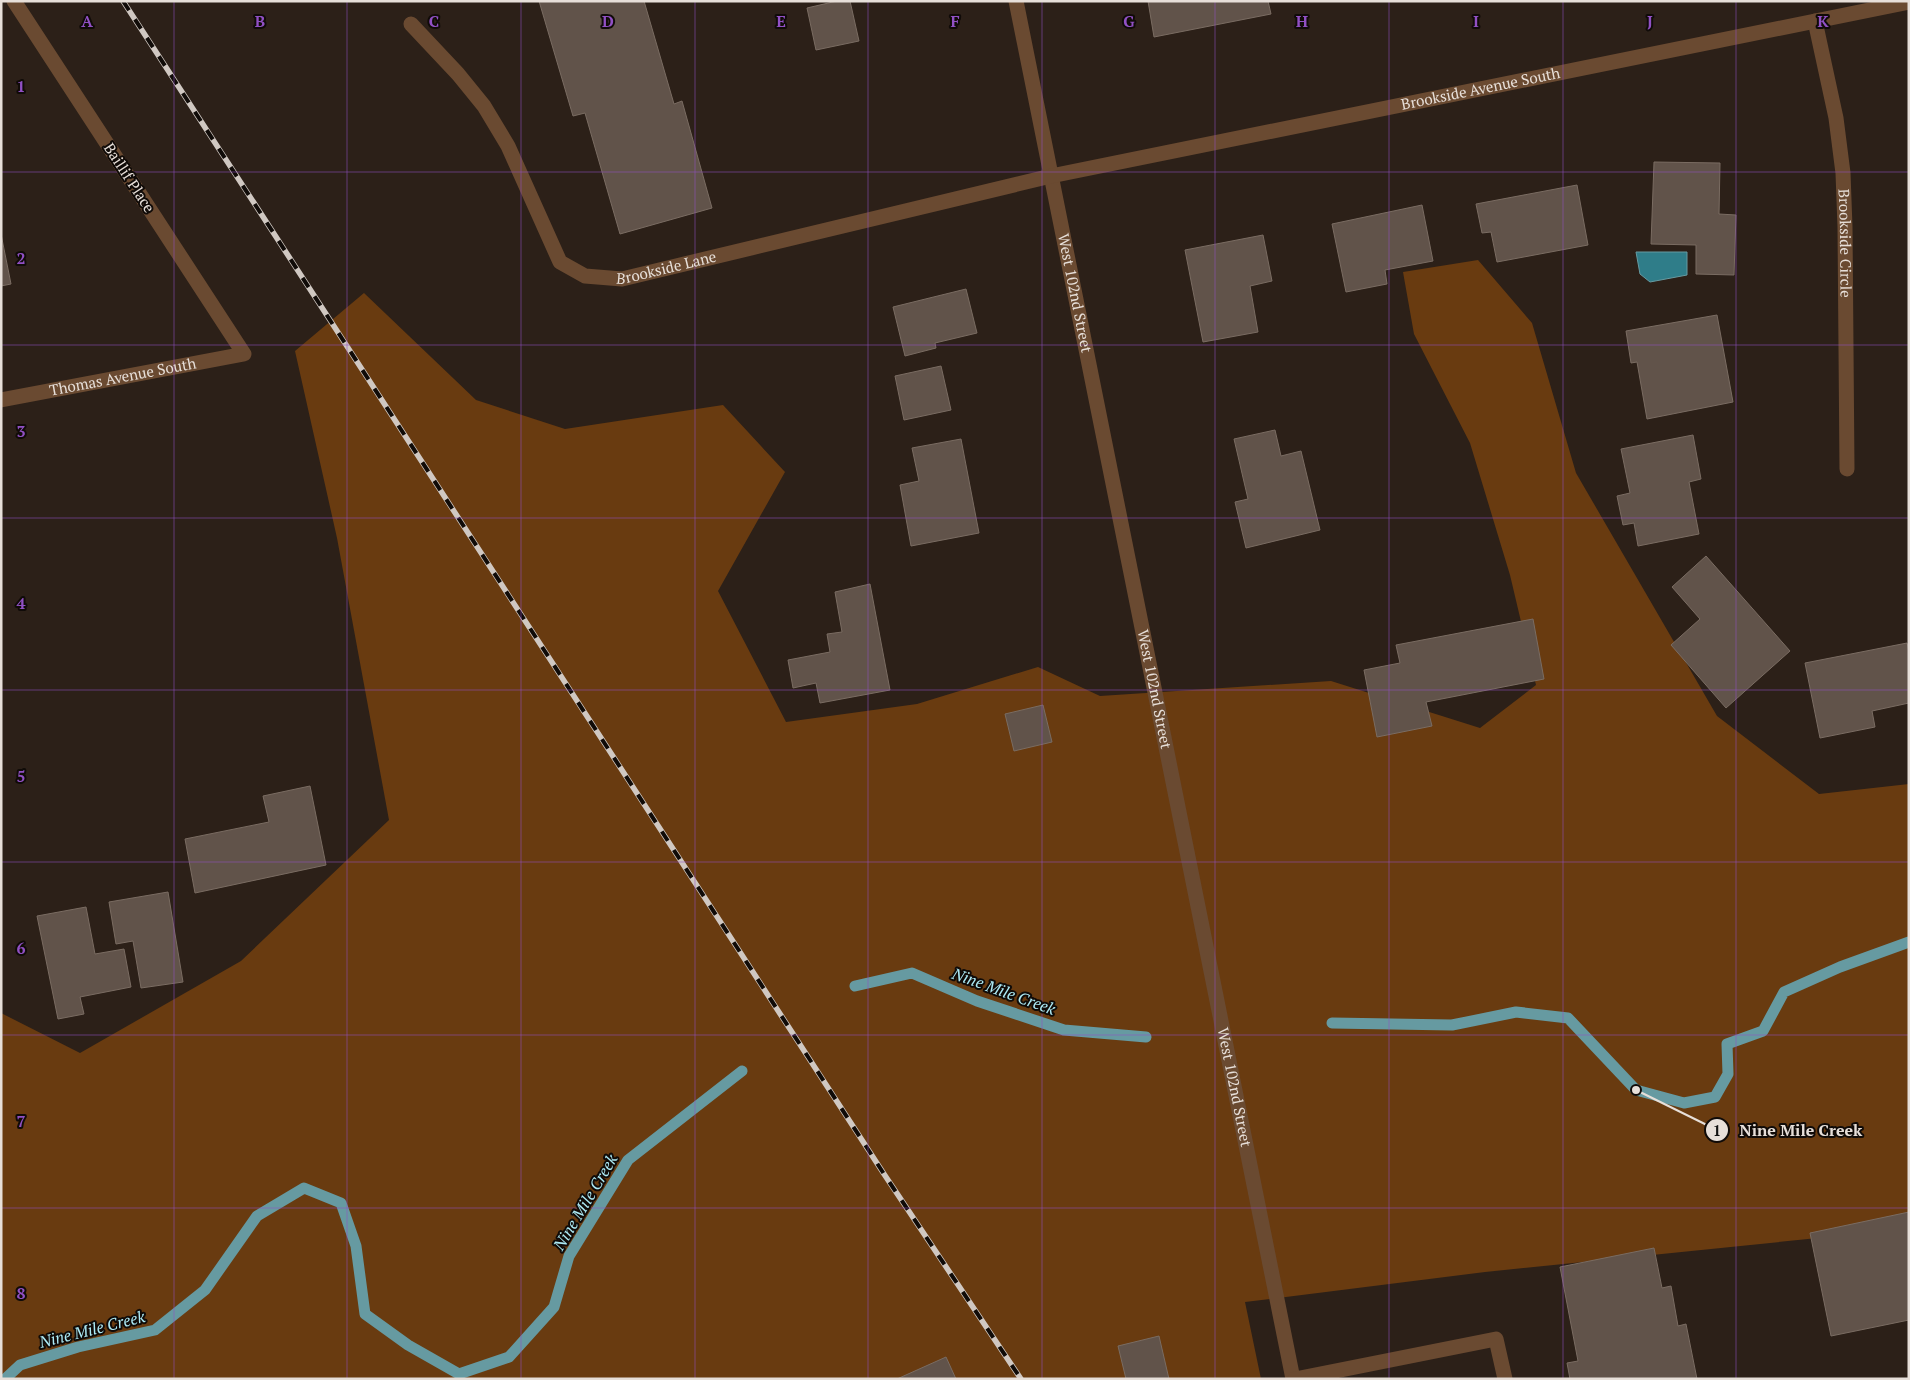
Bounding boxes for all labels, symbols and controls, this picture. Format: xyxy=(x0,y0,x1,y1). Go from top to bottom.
text: A xyxy=(81,10,93,32)
text: B xyxy=(255,10,265,32)
text: C xyxy=(429,10,439,32)
text: D xyxy=(602,10,614,32)
text: E xyxy=(776,10,786,32)
text: F xyxy=(950,10,960,32)
text: G xyxy=(1123,10,1135,32)
text: H xyxy=(1296,10,1308,32)
text: I xyxy=(1473,10,1479,32)
text: J xyxy=(1647,10,1653,32)
text: K xyxy=(1817,10,1829,32)
street label: Brookside Avenue South xyxy=(1399,62,1562,114)
text: 1 xyxy=(16,75,26,97)
street label: Baillif Place xyxy=(100,139,160,216)
street label: Brookside Circle xyxy=(1835,188,1857,298)
street label: West 102nd Street xyxy=(1054,232,1098,355)
street label: Brookside Lane xyxy=(616,246,718,288)
text: 2 xyxy=(16,247,26,269)
street label: Thomas Avenue South xyxy=(48,352,198,400)
text: 3 xyxy=(16,420,26,442)
text: 4 xyxy=(16,592,26,614)
street label: West 102nd Street xyxy=(1134,628,1177,751)
text: 5 xyxy=(16,765,26,787)
text: 6 xyxy=(16,937,26,959)
water label: Nine Mile Creek xyxy=(948,962,1059,1020)
street label: West 102nd Street xyxy=(1214,1026,1257,1149)
text: 7 xyxy=(16,1110,26,1132)
callout: Nine Mile Creek xyxy=(1705,1115,1873,1146)
text: Nine Mile Creek xyxy=(1740,1119,1863,1141)
text: 1 xyxy=(1713,1120,1721,1140)
water label: Nine Mile Creek xyxy=(547,1150,622,1255)
text: 8 xyxy=(16,1282,26,1304)
water label: Nine Mile Creek xyxy=(36,1305,147,1353)

